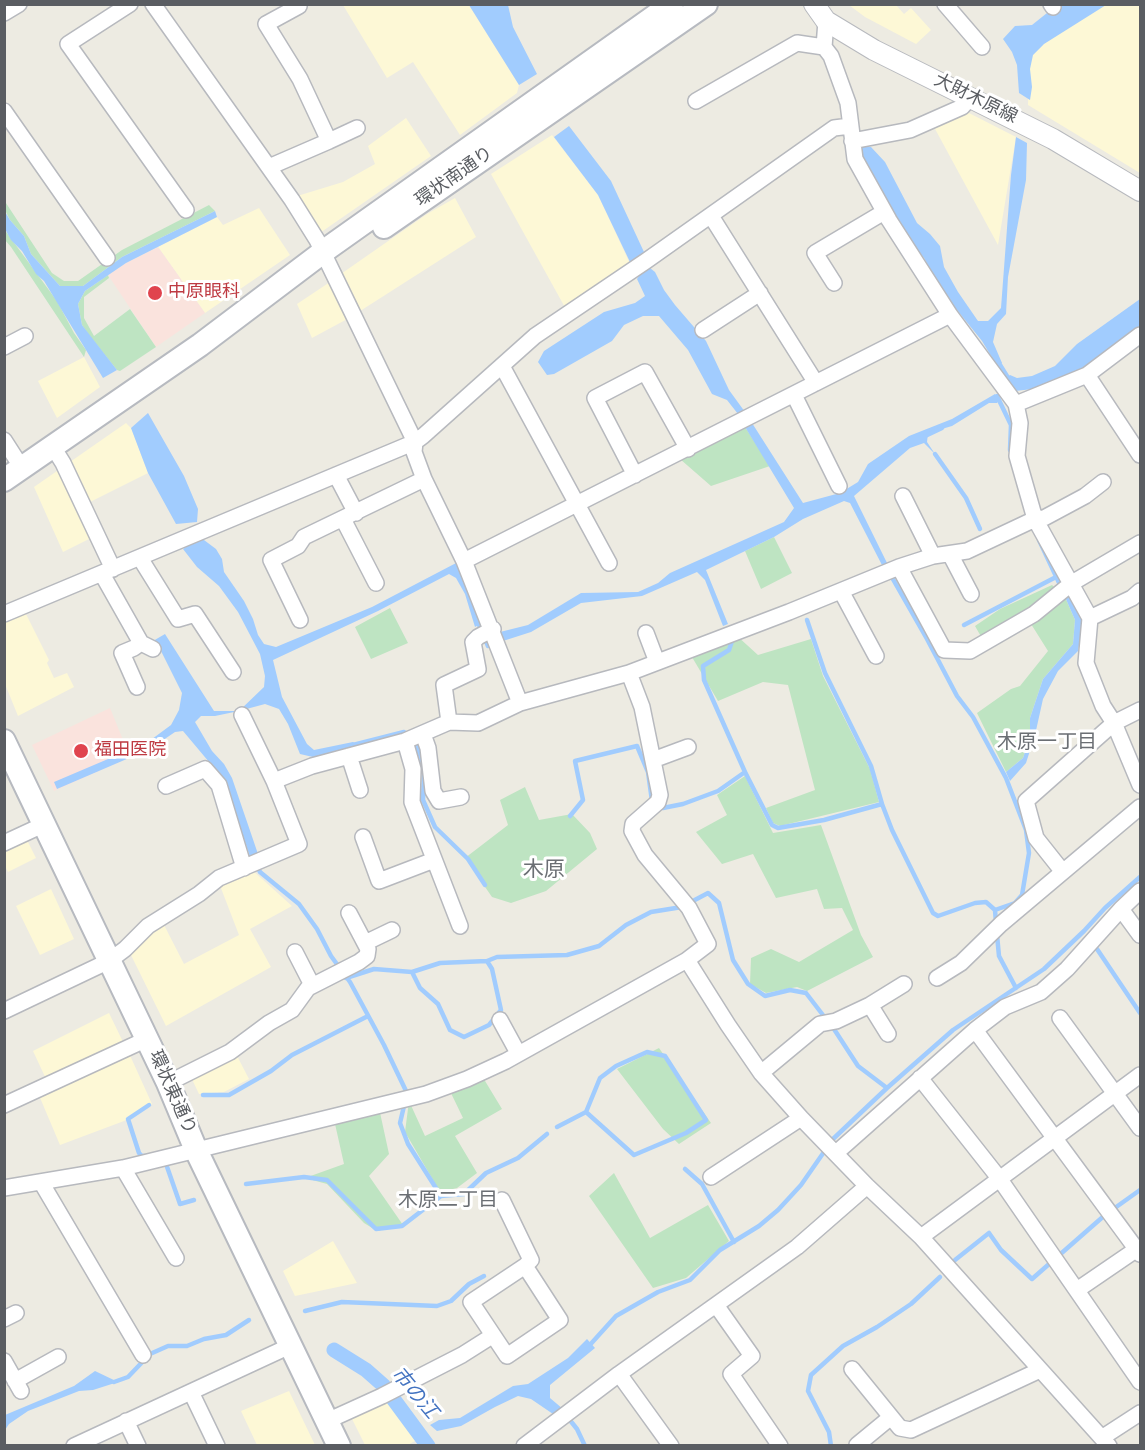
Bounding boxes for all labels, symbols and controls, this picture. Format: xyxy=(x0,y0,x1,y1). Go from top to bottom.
street label: 大財木原線 xyxy=(930,71,1020,129)
street label: 環状南通り xyxy=(412,143,498,213)
place label: 中原眼科 xyxy=(168,282,240,304)
marker: 中原眼科 xyxy=(146,284,164,302)
district label: 木原一丁目 xyxy=(997,732,1097,756)
place label: 福田医院 xyxy=(94,740,166,762)
marker: 福田医院 xyxy=(72,742,90,760)
district label: 木原 xyxy=(523,859,565,885)
street label: 環状東通り xyxy=(143,1047,199,1139)
district label: 木原二丁目 xyxy=(398,1190,498,1214)
water label: 市の江 xyxy=(385,1363,441,1425)

